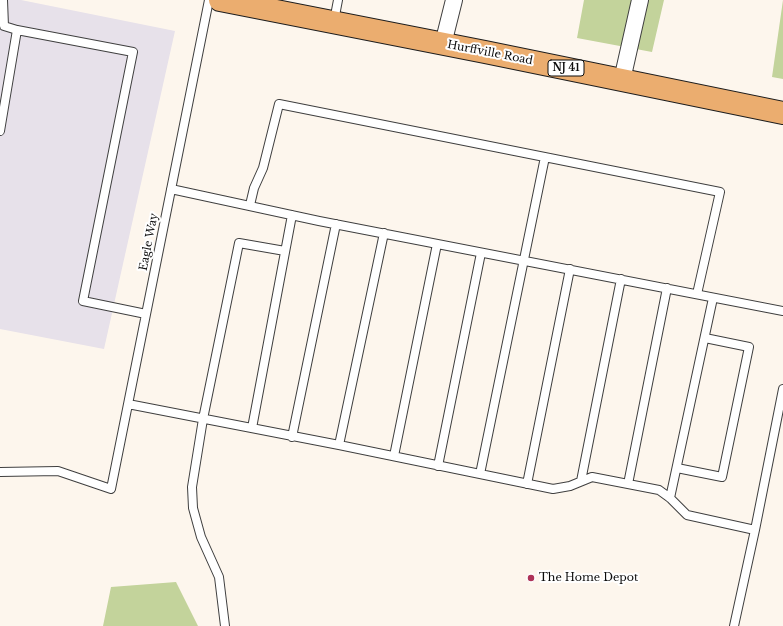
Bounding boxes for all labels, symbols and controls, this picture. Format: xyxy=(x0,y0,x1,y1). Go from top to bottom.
street label: Hurffville Road xyxy=(446,38,534,68)
road number: NJ 41 xyxy=(548,60,584,76)
street label: Eagle Way xyxy=(137,212,161,272)
place label: The Home Depot xyxy=(539,571,638,585)
marker: The Home Depot xyxy=(526,573,536,583)

